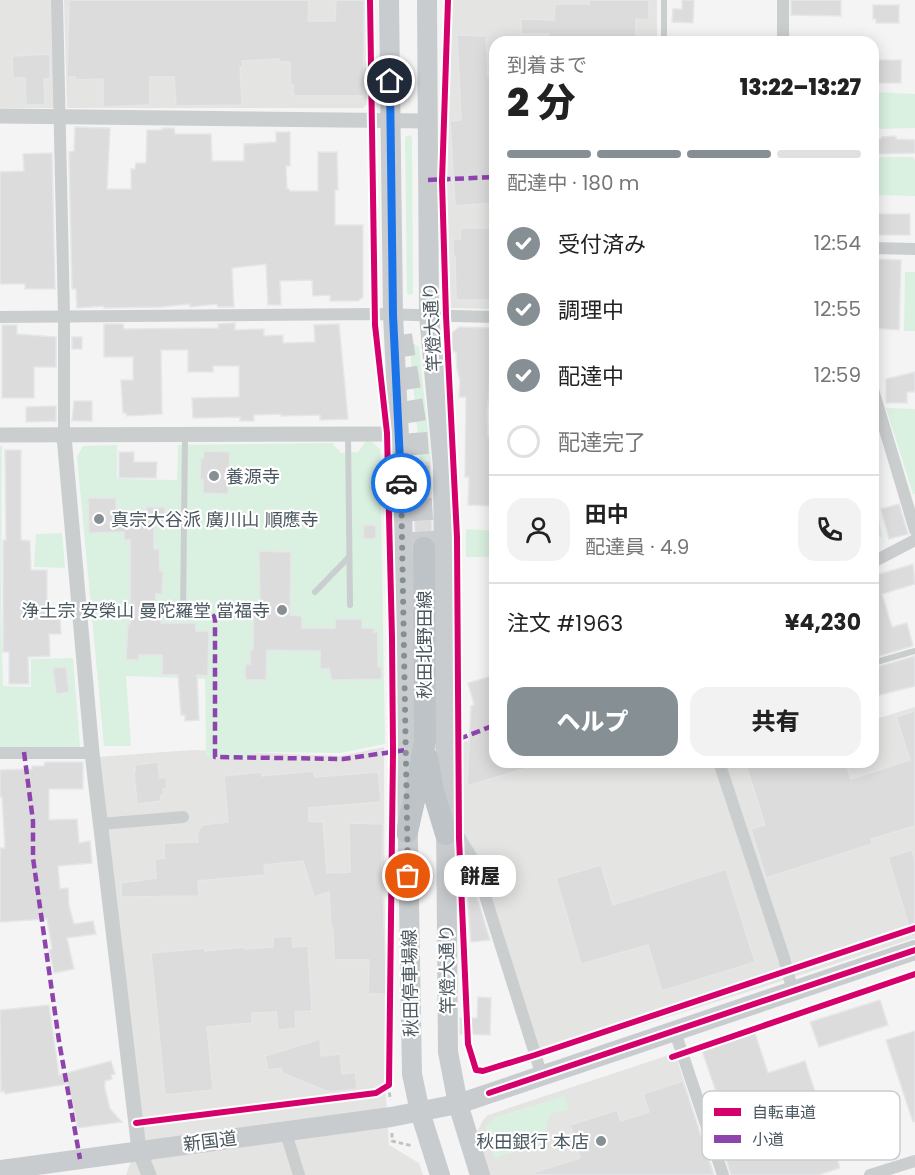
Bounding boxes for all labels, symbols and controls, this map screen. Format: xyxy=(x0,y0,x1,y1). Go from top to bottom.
text: 到着まで xyxy=(507,51,587,79)
pin xyxy=(364,55,415,106)
icon: home xyxy=(373,64,406,97)
text: 13:22–13:27 xyxy=(740,72,861,103)
text: 2 分 xyxy=(507,75,576,130)
text: 配達中 · 180 m xyxy=(507,169,639,197)
icon: check xyxy=(507,227,540,260)
text: 受付済み xyxy=(558,229,646,260)
text: 12:54 xyxy=(814,229,861,257)
street label: 竿燈大通り xyxy=(417,281,447,373)
icon: check xyxy=(507,293,540,326)
text: 調理中 xyxy=(558,295,624,326)
text: 12:55 xyxy=(814,295,861,323)
icon: check xyxy=(507,359,540,392)
text: 配達中 xyxy=(558,361,624,392)
text: 12:59 xyxy=(814,361,861,389)
text: 配達完了 xyxy=(558,427,646,458)
courier xyxy=(371,453,431,513)
place label: 養源寺 xyxy=(226,464,280,489)
icon: car xyxy=(385,467,418,500)
marker: 養源寺 xyxy=(207,469,221,483)
button: person xyxy=(507,498,570,561)
button: phone xyxy=(798,498,861,561)
text: 田中 xyxy=(585,499,629,530)
place label: 真宗大谷派 廣川山 順應寺 xyxy=(111,507,319,532)
marker: 真宗大谷派 廣川山 順應寺 xyxy=(92,512,106,526)
text: 配達員 · 4.9 xyxy=(585,533,689,561)
street label: 秋田北野田線 xyxy=(412,591,437,699)
place label: 浄土宗 安榮山 曼陀羅堂 當福寺 xyxy=(22,598,270,623)
marker: 浄土宗 安榮山 曼陀羅堂 當福寺 xyxy=(275,603,289,617)
text: ¥4,230 xyxy=(785,607,861,638)
text: 注文 #1963 xyxy=(507,608,623,639)
button: ヘルプ xyxy=(507,687,678,756)
button: 共有 xyxy=(690,687,861,756)
pin xyxy=(382,850,433,901)
callout: 餅屋 xyxy=(444,855,516,897)
icon: bag xyxy=(391,859,424,892)
text: 餅屋 xyxy=(460,862,500,890)
street label: 竿燈大通り xyxy=(434,924,460,1014)
street label: 秋田停車場線 xyxy=(397,929,423,1037)
legend xyxy=(702,1091,900,1160)
text: 自転車道 xyxy=(752,1101,816,1124)
street label: 新国道 xyxy=(182,1125,238,1157)
text: 小道 xyxy=(752,1128,784,1151)
place label: 秋田銀行 本店 xyxy=(476,1129,589,1154)
marker: 秋田銀行 本店 xyxy=(594,1134,608,1148)

